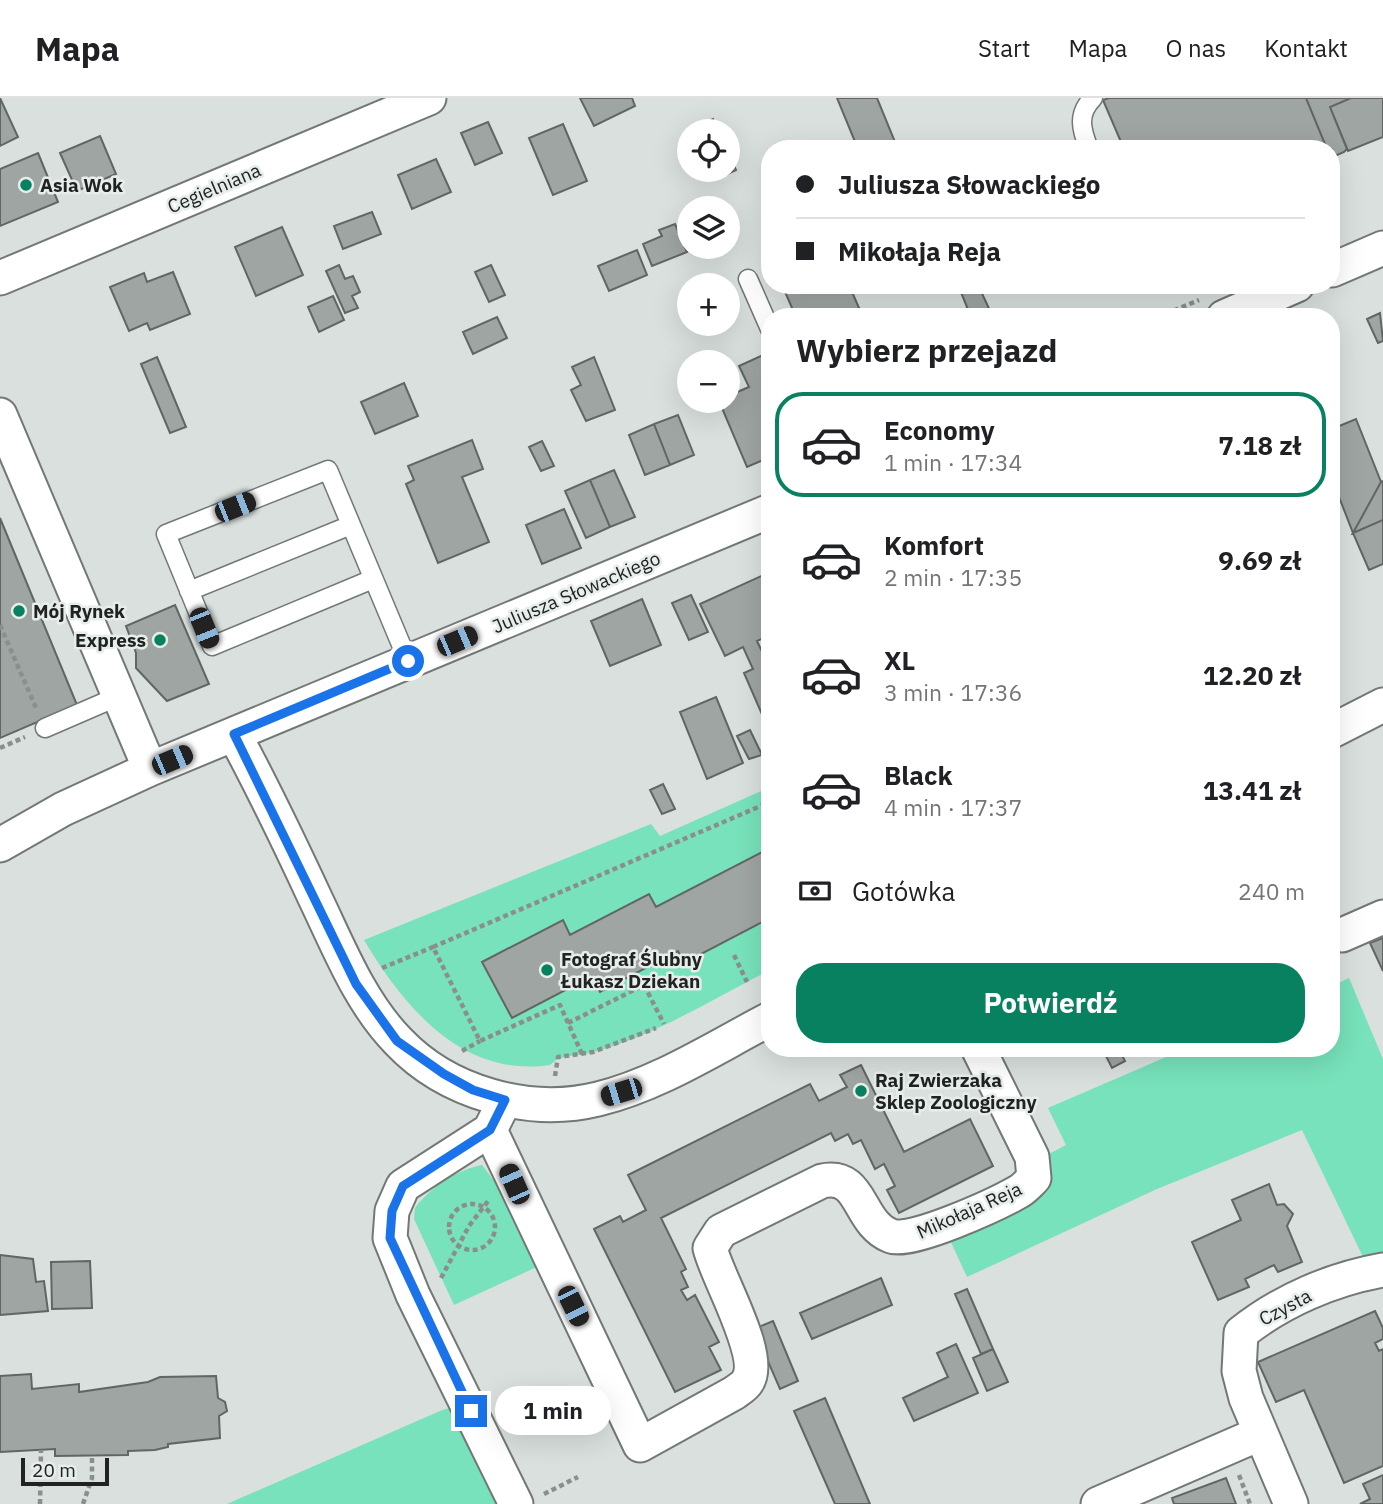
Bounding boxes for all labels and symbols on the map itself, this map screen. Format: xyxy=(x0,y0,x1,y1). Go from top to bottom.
street label: Cegielniana xyxy=(164,158,264,218)
place label: Asia Wok xyxy=(40,173,123,197)
marker: Asia Wok xyxy=(18,177,34,193)
car xyxy=(212,489,259,525)
street label: Juliusza Słowackiego xyxy=(488,546,664,638)
place label: Mój Rynek xyxy=(33,599,125,623)
marker: Mój Rynek xyxy=(11,603,27,619)
car xyxy=(187,605,222,651)
car xyxy=(434,623,481,659)
place label: Express xyxy=(75,628,146,652)
marker: Express xyxy=(152,632,168,648)
route start xyxy=(392,645,424,677)
car xyxy=(149,742,196,778)
place label: Fotograf Ślubny Łukasz Dziekan xyxy=(560,947,703,993)
marker: Fotograf Ślubny Łukasz Dziekan xyxy=(539,962,555,978)
place label: Raj Zwierzaka Sklep Zoologiczny xyxy=(875,1068,1037,1114)
car xyxy=(598,1076,645,1108)
marker: Raj Zwierzaka Sklep Zoologiczny xyxy=(853,1083,869,1099)
car xyxy=(496,1161,533,1207)
street label: Mikołaja Reja xyxy=(913,1176,1025,1244)
car xyxy=(555,1283,592,1329)
street label: Czysta xyxy=(1255,1283,1315,1331)
callout: 1 min xyxy=(496,1386,611,1436)
route end xyxy=(455,1395,487,1427)
scale bar xyxy=(21,1455,108,1487)

